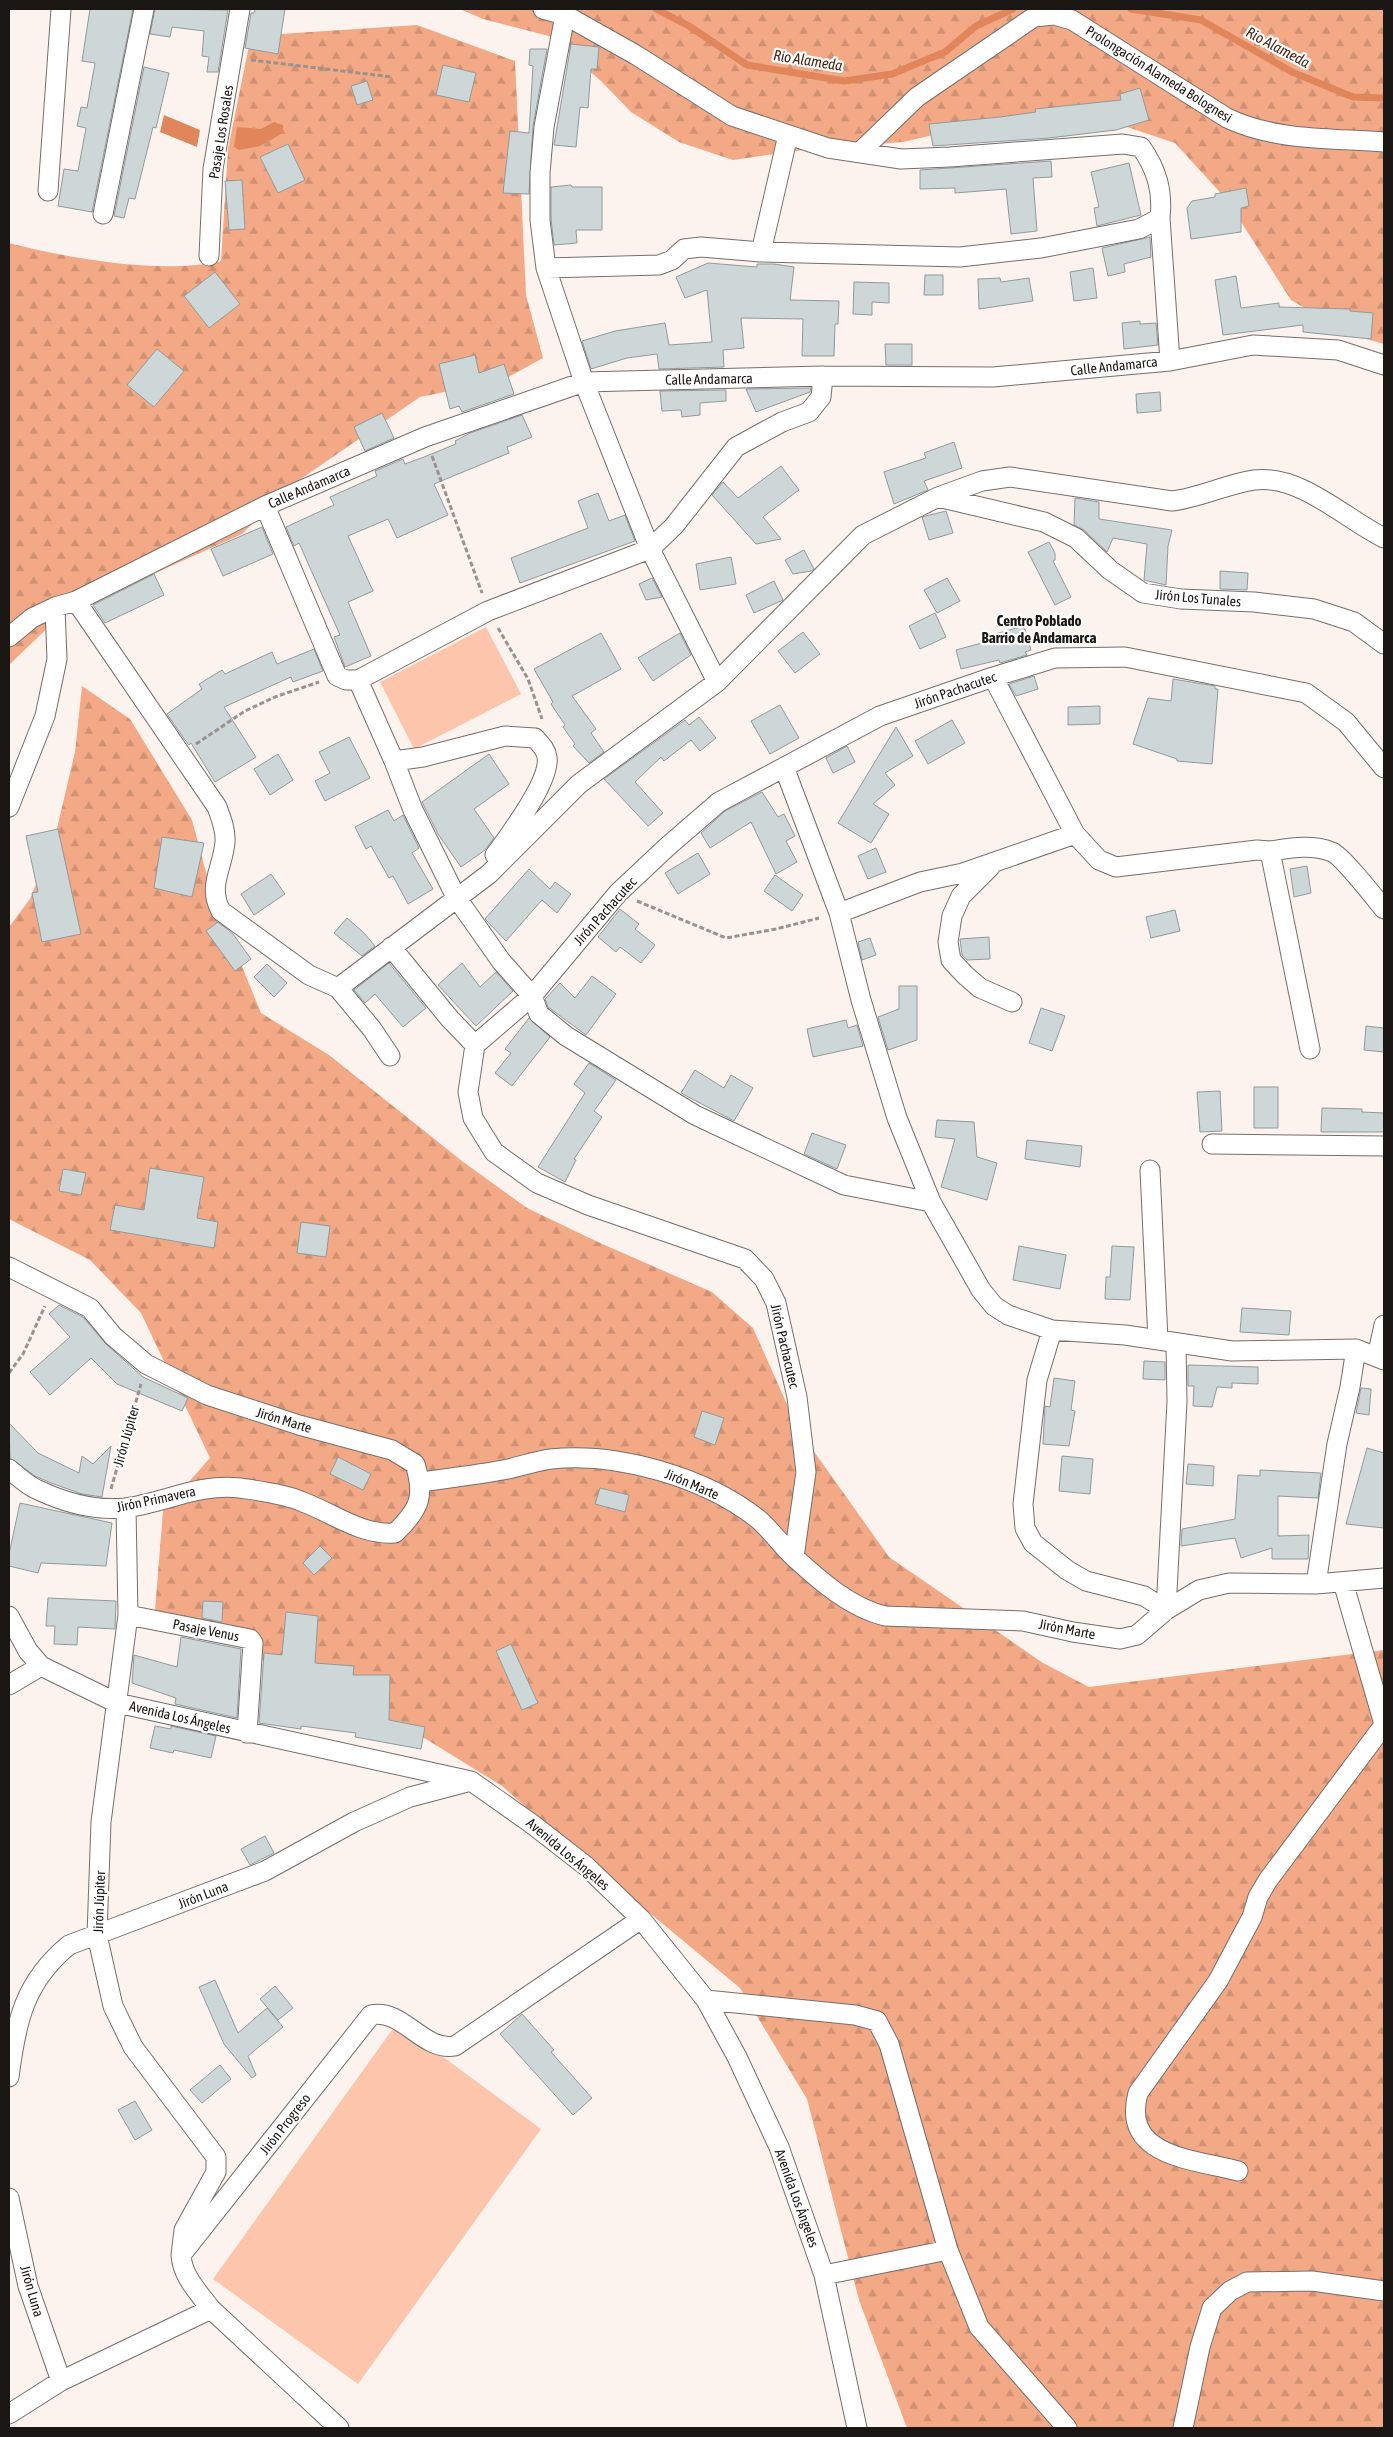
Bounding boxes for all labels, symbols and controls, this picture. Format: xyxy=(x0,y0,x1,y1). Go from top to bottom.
street label: Prolongación Alameda Bolognesi xyxy=(1083,22,1235,126)
water label: Rio Alameda xyxy=(1243,23,1313,71)
water label: Rio Alameda xyxy=(772,46,844,74)
street label: Pasaje Los Rosales xyxy=(206,84,236,180)
street label: Calle Andamarca xyxy=(1070,353,1158,379)
street label: Calle Andamarca xyxy=(665,370,753,388)
street label: Calle Andamarca xyxy=(266,463,352,511)
street label: Jirón Los Tunales xyxy=(1154,586,1242,610)
district label: Centro Poblado Barrio de Andamarca xyxy=(982,612,1096,646)
street label: Jirón Pachacutec xyxy=(912,668,999,712)
street label: Jirón Pachacutec xyxy=(570,873,640,948)
street label: Jirón Pachacutec xyxy=(768,1302,803,1390)
street label: Jirón Júpiter xyxy=(110,1403,143,1468)
street label: Jirón Marte xyxy=(254,1404,314,1436)
street label: Jirón Marte xyxy=(663,1465,721,1503)
street label: Jirón Primavera xyxy=(115,1483,197,1515)
street label: Pasaje Venus xyxy=(171,1616,241,1644)
street label: Jirón Marte xyxy=(1037,1616,1097,1642)
street label: Avenida Los Ángeles xyxy=(128,1698,232,1736)
street label: Avenida Los Ángeles xyxy=(523,1815,613,1893)
street label: Jirón Júpiter xyxy=(90,1870,108,1934)
street label: Jirón Luna xyxy=(176,1878,230,1912)
street label: Jirón Progreso xyxy=(256,2090,314,2158)
street label: Avenida Los Ángeles xyxy=(772,2147,822,2249)
street label: Jirón Luna xyxy=(17,2264,47,2318)

